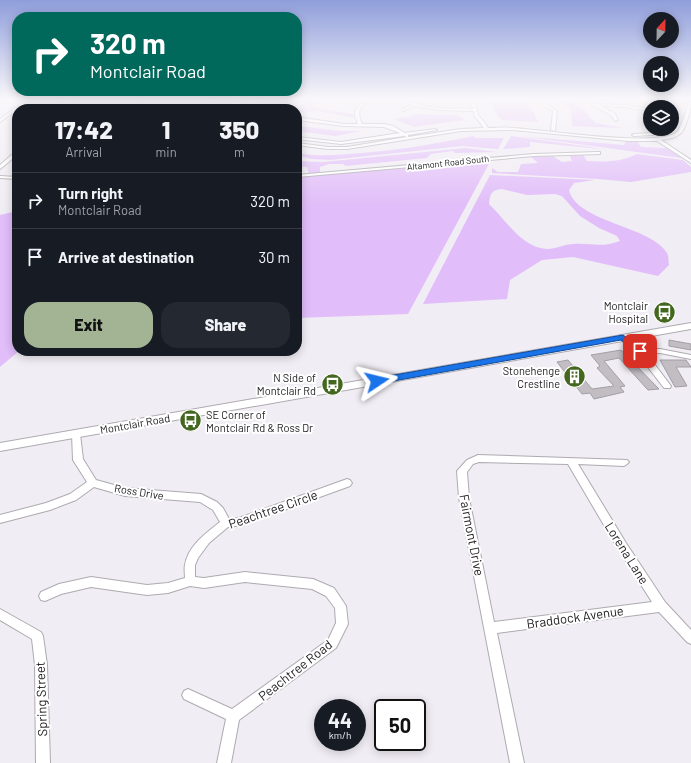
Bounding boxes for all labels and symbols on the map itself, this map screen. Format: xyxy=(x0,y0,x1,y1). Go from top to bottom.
north arrow xyxy=(643,12,679,48)
street label: Altamont Road South xyxy=(406,153,490,172)
place label: Montclair Hospital xyxy=(604,299,648,325)
bus stop icon: Montclair Hospital xyxy=(651,299,677,325)
pin xyxy=(623,334,657,368)
position arrow xyxy=(356,360,398,402)
place label: Stonehenge Crestline xyxy=(503,364,560,390)
building icon: Stonehenge Crestline xyxy=(562,364,588,390)
place label: N Side of Montclair Rd xyxy=(257,371,316,397)
bus stop icon: N Side of Montclair Rd xyxy=(319,371,345,397)
bus stop icon: SE Corner of Montclair Rd & Ross Dr xyxy=(177,408,203,434)
place label: SE Corner of Montclair Rd & Ross Dr xyxy=(206,408,313,434)
street label: Montclair Road xyxy=(99,411,171,436)
street label: Ross Drive xyxy=(113,481,165,502)
street label: Peachtree Circle xyxy=(226,486,320,532)
street label: Fairmont Drive xyxy=(456,493,488,577)
street label: Lorena Lane xyxy=(602,519,652,587)
street label: Braddock Avenue xyxy=(525,602,625,632)
street label: Peachtree Road xyxy=(255,636,335,704)
street label: Spring Street xyxy=(32,661,50,737)
speed limit sign: 50 xyxy=(374,699,426,751)

